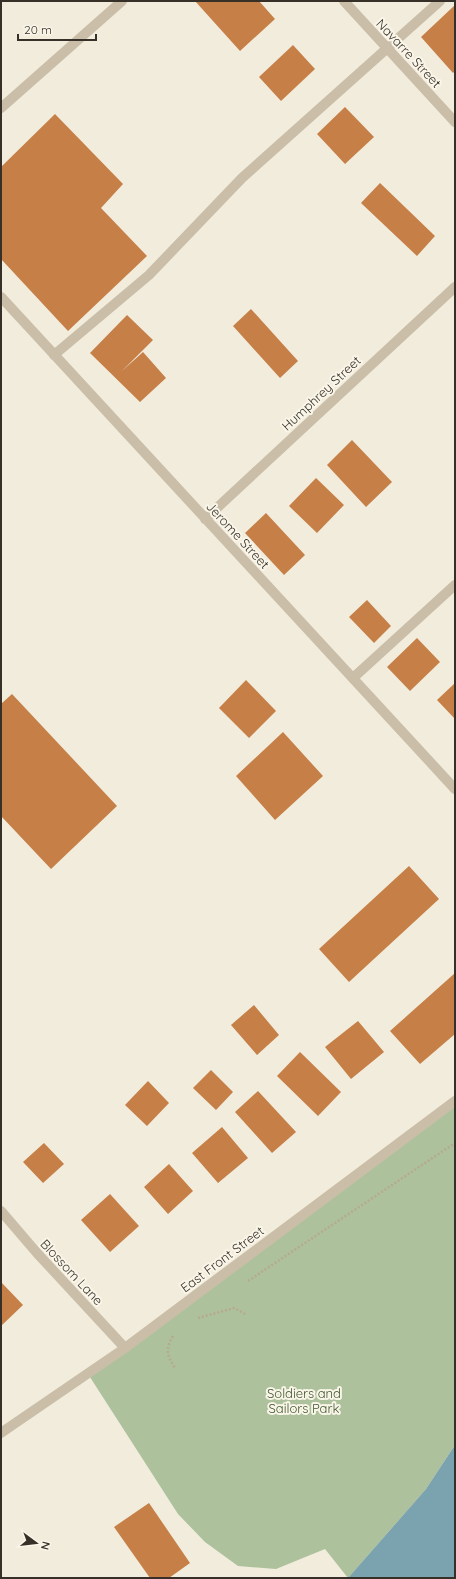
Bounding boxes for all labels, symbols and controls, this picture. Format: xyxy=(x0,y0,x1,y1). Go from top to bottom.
street label: Navarre Street xyxy=(373,15,445,91)
scale bar xyxy=(18,16,96,42)
text: 20 m xyxy=(24,22,52,37)
street label: Humphrey Street xyxy=(278,352,364,434)
street label: Jerome Street xyxy=(203,498,273,572)
street label: East Front Street xyxy=(177,1222,267,1296)
street label: Blossom Lane xyxy=(37,1236,107,1308)
park label: Soldiers and Sailors Park xyxy=(267,1385,341,1416)
north arrow xyxy=(16,1523,56,1563)
text: N xyxy=(38,1540,53,1551)

